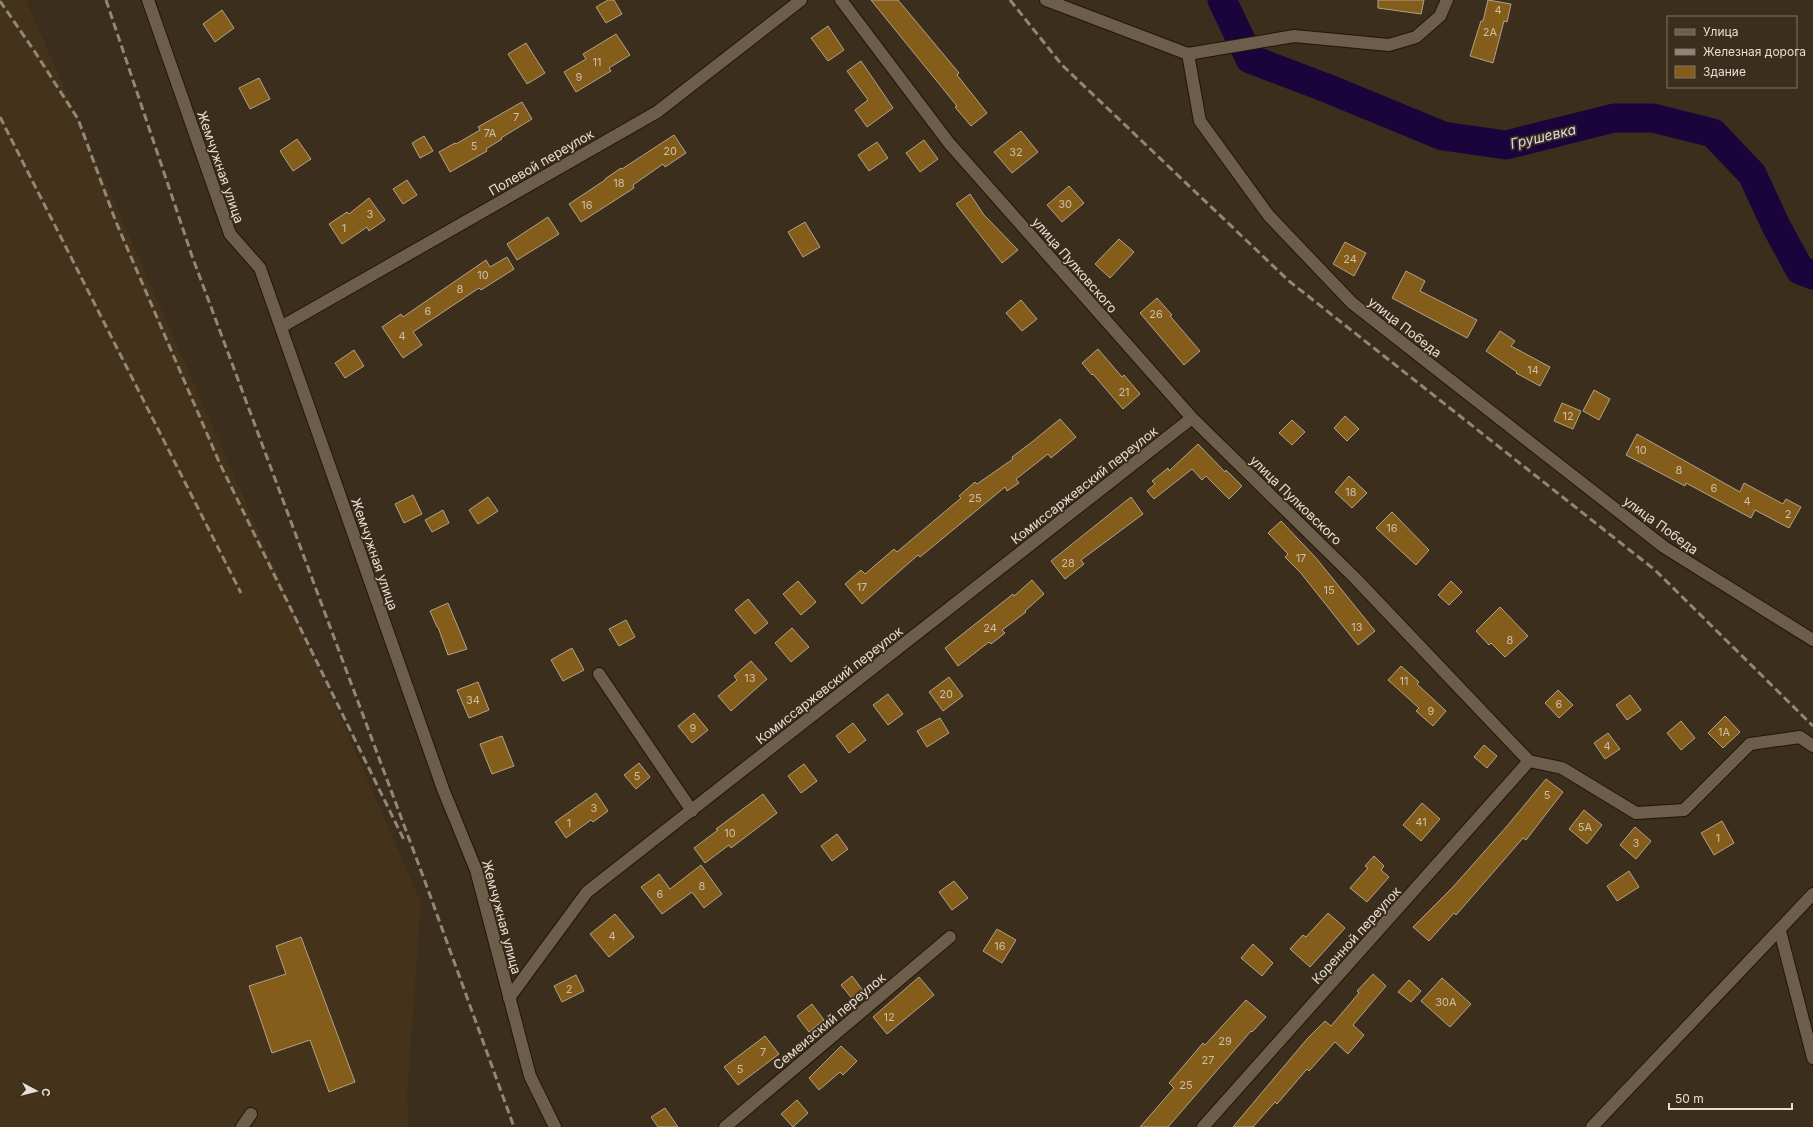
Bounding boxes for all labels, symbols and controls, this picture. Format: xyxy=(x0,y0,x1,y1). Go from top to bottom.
house number: 4 xyxy=(1494,3,1502,17)
legend xyxy=(1667,16,1797,88)
text: Улица xyxy=(1703,24,1738,39)
house number: 2А xyxy=(1483,25,1498,39)
text: Железная дорога xyxy=(1703,44,1806,59)
house number: 11 xyxy=(593,55,601,69)
text: Здание xyxy=(1703,64,1746,79)
house number: 9 xyxy=(576,70,583,84)
street label: Жемчужная улица xyxy=(194,109,248,225)
house number: 7 xyxy=(513,110,519,124)
water label: Грушевка xyxy=(1508,120,1578,152)
street label: Полевой переулок xyxy=(486,125,596,199)
house number: 7А xyxy=(484,126,497,140)
house number: 5 xyxy=(471,139,478,153)
house number: 20 xyxy=(663,144,677,158)
house number: 32 xyxy=(1009,145,1023,159)
house number: 18 xyxy=(613,176,625,190)
house number: 30 xyxy=(1058,197,1072,211)
house number: 16 xyxy=(581,198,593,212)
house number: 3 xyxy=(367,207,374,221)
street label: улица Пулковского xyxy=(1029,214,1121,316)
house number: 1 xyxy=(342,221,346,235)
house number: 24 xyxy=(1343,252,1357,266)
house number: 10 xyxy=(477,268,489,282)
house number: 8 xyxy=(457,282,464,296)
street label: улица Победа xyxy=(1365,293,1445,361)
house number: 6 xyxy=(425,304,432,318)
house number: 26 xyxy=(1149,307,1163,321)
house number: 4 xyxy=(398,329,406,343)
house number: 14 xyxy=(1527,363,1539,377)
house number: 21 xyxy=(1118,385,1130,399)
house number: 12 xyxy=(1562,409,1574,423)
street label: Комиссаржевский переулок xyxy=(1007,423,1161,547)
house number: 10 xyxy=(1635,443,1647,457)
street label: улица Пулковского xyxy=(1247,452,1345,548)
house number: 8 xyxy=(1676,463,1683,477)
house number: 6 xyxy=(1711,481,1718,495)
house number: 18 xyxy=(1345,485,1357,499)
house number: 25 xyxy=(968,491,982,505)
street label: улица Победа xyxy=(1620,492,1702,558)
house number: 4 xyxy=(1743,494,1751,508)
street label: Жемчужная улица xyxy=(348,496,402,612)
house number: 2 xyxy=(1785,507,1791,521)
house number: 16 xyxy=(1386,521,1398,535)
house number: 17 xyxy=(1296,551,1306,565)
house number: 28 xyxy=(1061,556,1075,570)
house number: 17 xyxy=(857,580,867,594)
house number: 15 xyxy=(1323,583,1335,597)
house number: 13 xyxy=(1351,620,1363,634)
house number: 24 xyxy=(983,621,997,635)
street label: Комиссаржевский переулок xyxy=(752,623,906,747)
house number: 8 xyxy=(1507,633,1514,647)
house number: 13 xyxy=(744,671,756,685)
house number: 11 xyxy=(1400,674,1408,688)
house number: 20 xyxy=(939,687,953,701)
house number: 34 xyxy=(466,693,480,707)
house number: 6 xyxy=(1556,697,1563,711)
house number: 9 xyxy=(1428,704,1435,718)
house number: 9 xyxy=(690,721,697,735)
house number: 1А xyxy=(1718,725,1730,739)
house number: 4 xyxy=(1603,739,1611,753)
house number: 5 xyxy=(634,769,641,783)
house number: 5 xyxy=(1544,788,1551,802)
house number: 3 xyxy=(591,801,598,815)
house number: 41 xyxy=(1415,815,1427,829)
house number: 1 xyxy=(567,816,571,830)
house number: 5А xyxy=(1578,820,1593,834)
house number: 10 xyxy=(724,826,736,840)
house number: 1 xyxy=(1716,831,1720,845)
house number: 3 xyxy=(1633,836,1640,850)
street label: Жемчужная улица xyxy=(479,858,525,976)
house number: 8 xyxy=(699,879,706,893)
street label: Коренной переулок xyxy=(1308,883,1404,987)
house number: 6 xyxy=(657,887,664,901)
house number: 4 xyxy=(608,929,616,943)
house number: 16 xyxy=(994,939,1006,953)
street label: Семеизский переулок xyxy=(770,969,888,1073)
house number: 2 xyxy=(566,982,572,996)
house number: 30А xyxy=(1435,995,1457,1009)
house number: 12 xyxy=(883,1010,895,1024)
house number: 29 xyxy=(1218,1034,1232,1048)
house number: 7 xyxy=(760,1045,766,1059)
house number: 27 xyxy=(1202,1053,1214,1067)
house number: 5 xyxy=(737,1062,744,1076)
north arrow xyxy=(16,1071,56,1111)
house number: 25 xyxy=(1179,1078,1193,1092)
scale bar xyxy=(1669,1085,1792,1111)
text: С xyxy=(38,1087,53,1097)
text: 50 m xyxy=(1675,1091,1704,1106)

